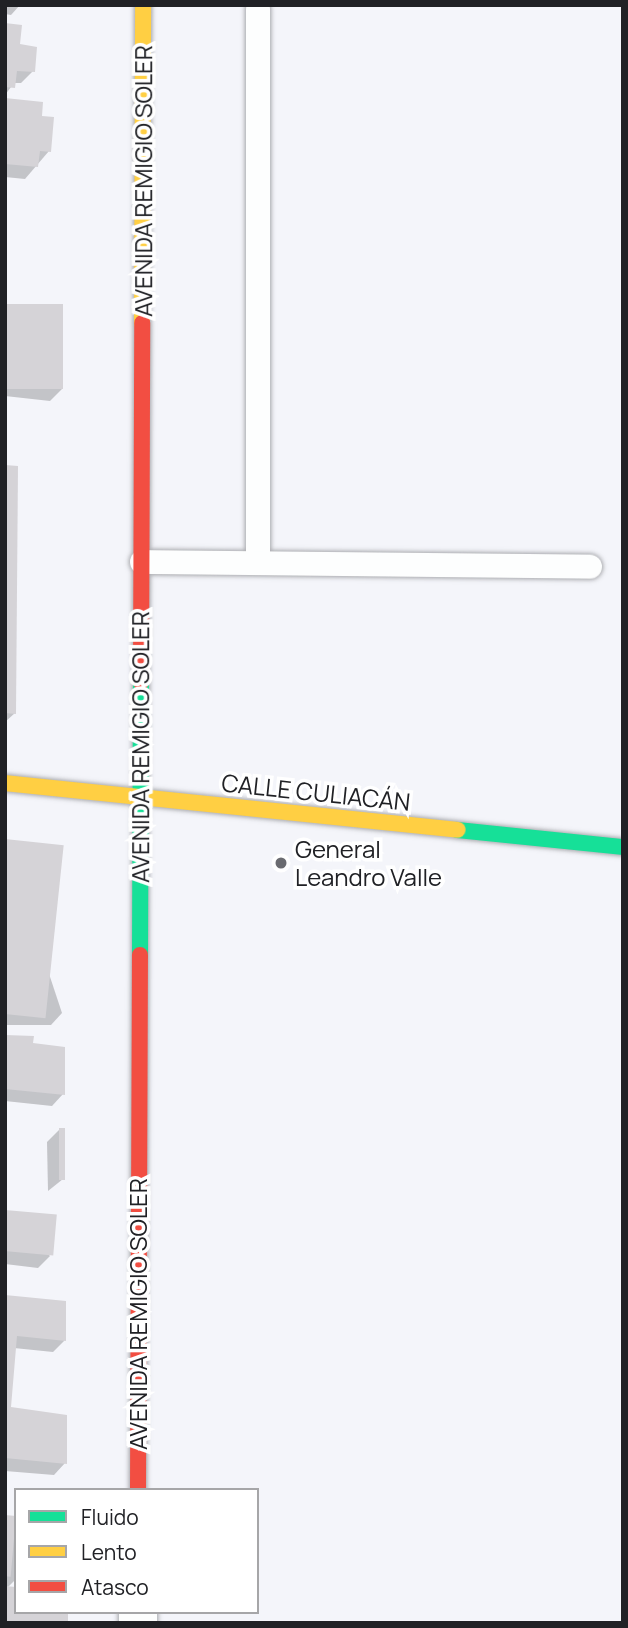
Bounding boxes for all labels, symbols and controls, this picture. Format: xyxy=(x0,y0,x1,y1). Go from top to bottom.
street label: AVENIDA REMIGIO SOLER xyxy=(129,45,157,317)
street label: AVENIDA REMIGIO SOLER xyxy=(126,611,154,883)
street label: CALLE CULIACÁN xyxy=(220,768,412,816)
place label: General Leandro Valle xyxy=(295,835,442,891)
marker: General Leandro Valle xyxy=(273,855,289,871)
street label: AVENIDA REMIGIO SOLER xyxy=(124,1178,152,1450)
legend xyxy=(14,1488,259,1614)
text: Fluido xyxy=(81,1503,139,1531)
text: Lento xyxy=(81,1538,137,1566)
text: Atasco xyxy=(81,1573,149,1601)

